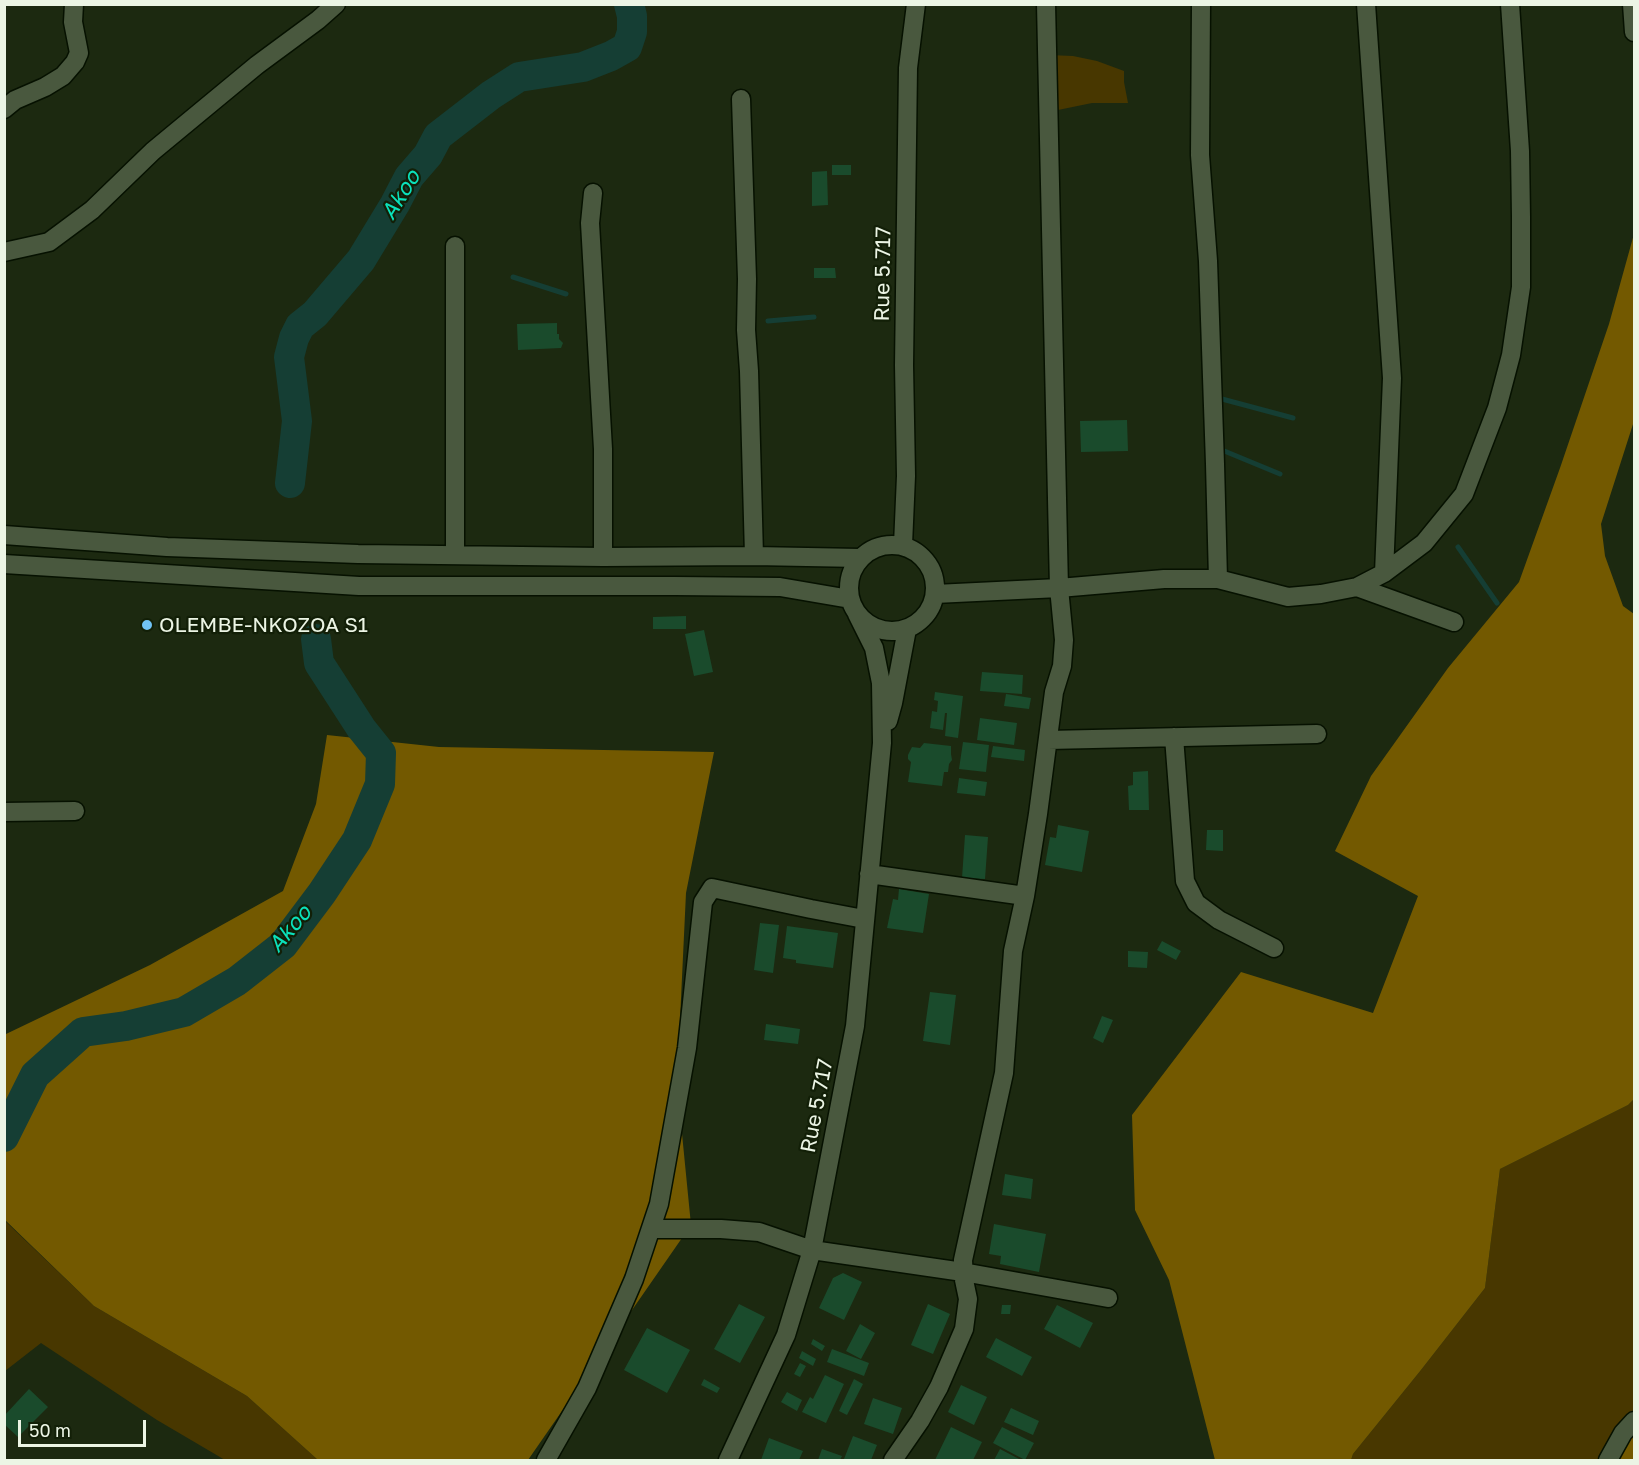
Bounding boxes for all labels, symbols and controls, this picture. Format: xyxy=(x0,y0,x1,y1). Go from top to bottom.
water label: Akoo xyxy=(376,165,426,225)
street label: Rue 5.717 xyxy=(870,226,896,322)
place label: OLEMBE-NKOZOA S1 xyxy=(159,612,368,638)
marker: OLEMBE-NKOZOA S1 xyxy=(140,618,154,632)
water label: Akoo xyxy=(263,900,317,958)
street label: Rue 5.717 xyxy=(796,1057,838,1155)
scale bar xyxy=(21,1408,148,1446)
text: 50 m xyxy=(29,1419,71,1441)

